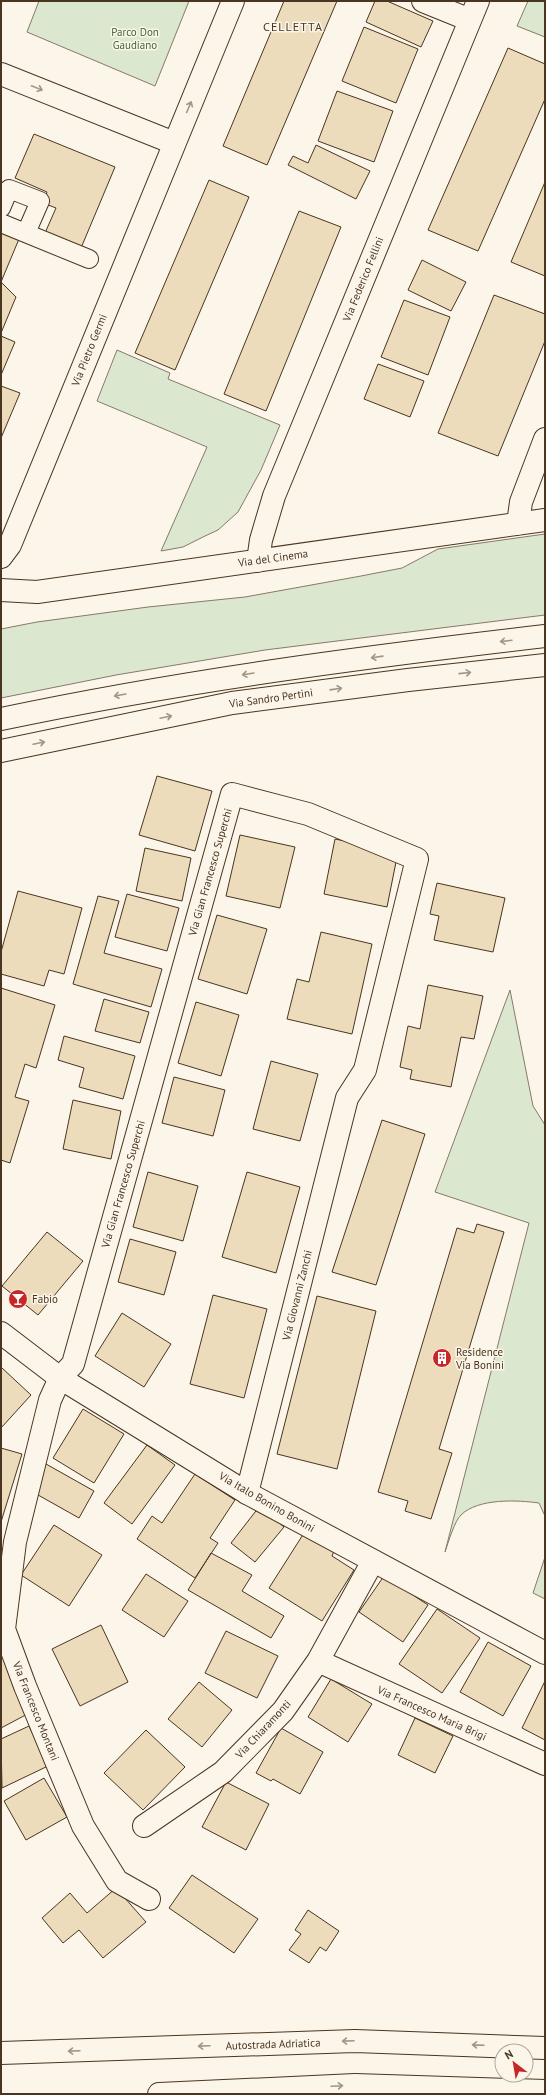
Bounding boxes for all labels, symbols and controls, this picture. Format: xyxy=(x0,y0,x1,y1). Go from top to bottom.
district label: CELLETTA xyxy=(263,19,323,34)
park label: Parco Don Gaudiano xyxy=(111,25,159,52)
one-way arrow xyxy=(31,85,43,92)
one-way arrow xyxy=(185,101,193,113)
street label: Via Federico Fellini xyxy=(339,235,386,324)
street label: Via Pietro Germi xyxy=(68,312,110,389)
street label: Via del Cinema xyxy=(236,546,309,570)
one-way arrow xyxy=(500,637,513,644)
one-way arrow xyxy=(371,653,384,661)
one-way arrow xyxy=(242,670,255,678)
one-way arrow xyxy=(458,670,471,677)
street label: Via Sandro Pertini xyxy=(227,685,314,711)
one-way arrow xyxy=(329,685,342,693)
one-way arrow xyxy=(114,692,127,700)
one-way arrow xyxy=(160,712,173,720)
one-way arrow xyxy=(32,739,45,747)
street label: Via Gian Francesco Superchi xyxy=(185,807,235,938)
street label: Via Gian Francesco Superchi xyxy=(98,1119,148,1250)
street label: Via Giovanni Zanchi xyxy=(279,1248,315,1343)
bar icon: Fabio xyxy=(7,1288,29,1310)
place label: Fabio xyxy=(32,1292,58,1306)
place label: Residence Via Bonini xyxy=(455,1345,504,1372)
building icon: Residence Via Bonini xyxy=(431,1347,453,1369)
street label: Via Italo Bonino Bonini xyxy=(216,1468,317,1535)
street label: Via Francesco Montani xyxy=(9,1658,62,1763)
street label: Via Francesco Maria Brigi xyxy=(374,1682,489,1743)
street label: Via Chiaramonti xyxy=(232,1697,294,1762)
street label: Autostrada Adriatica xyxy=(225,2035,321,2053)
one-way arrow xyxy=(342,2037,355,2045)
one-way arrow xyxy=(198,2042,211,2050)
one-way arrow xyxy=(472,2042,485,2049)
north arrow xyxy=(494,2043,534,2083)
one-way arrow xyxy=(68,2047,81,2054)
text: N xyxy=(502,2047,516,2062)
one-way arrow xyxy=(330,2082,343,2090)

